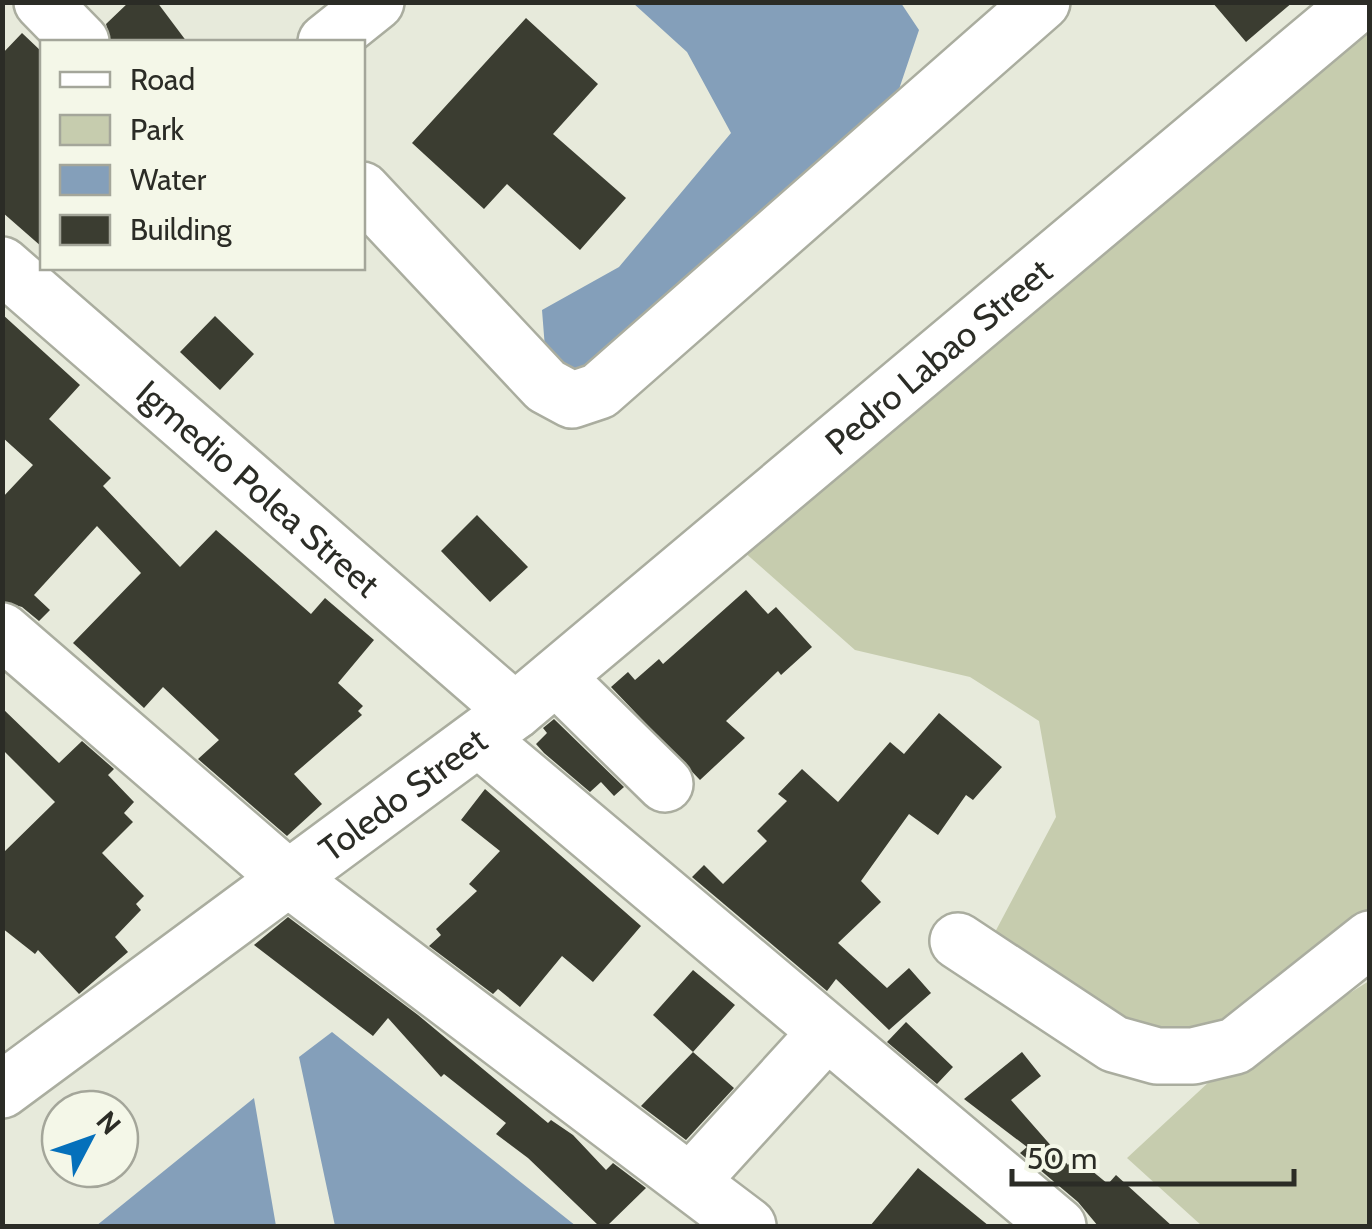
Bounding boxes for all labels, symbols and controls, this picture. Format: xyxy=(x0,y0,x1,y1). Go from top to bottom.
legend xyxy=(40,40,365,270)
text: Road xyxy=(130,61,195,98)
text: Park xyxy=(130,111,185,148)
text: Water xyxy=(130,161,207,198)
text: Building xyxy=(130,211,233,248)
street label: Pedro Labao Street xyxy=(816,249,1060,463)
street label: Igmedio Polea Street xyxy=(128,371,389,605)
street label: Toledo Street xyxy=(310,718,495,870)
north arrow xyxy=(40,1089,140,1189)
text: N xyxy=(90,1104,128,1141)
scale bar xyxy=(1012,1124,1294,1186)
text: 50 m xyxy=(1027,1140,1097,1177)

